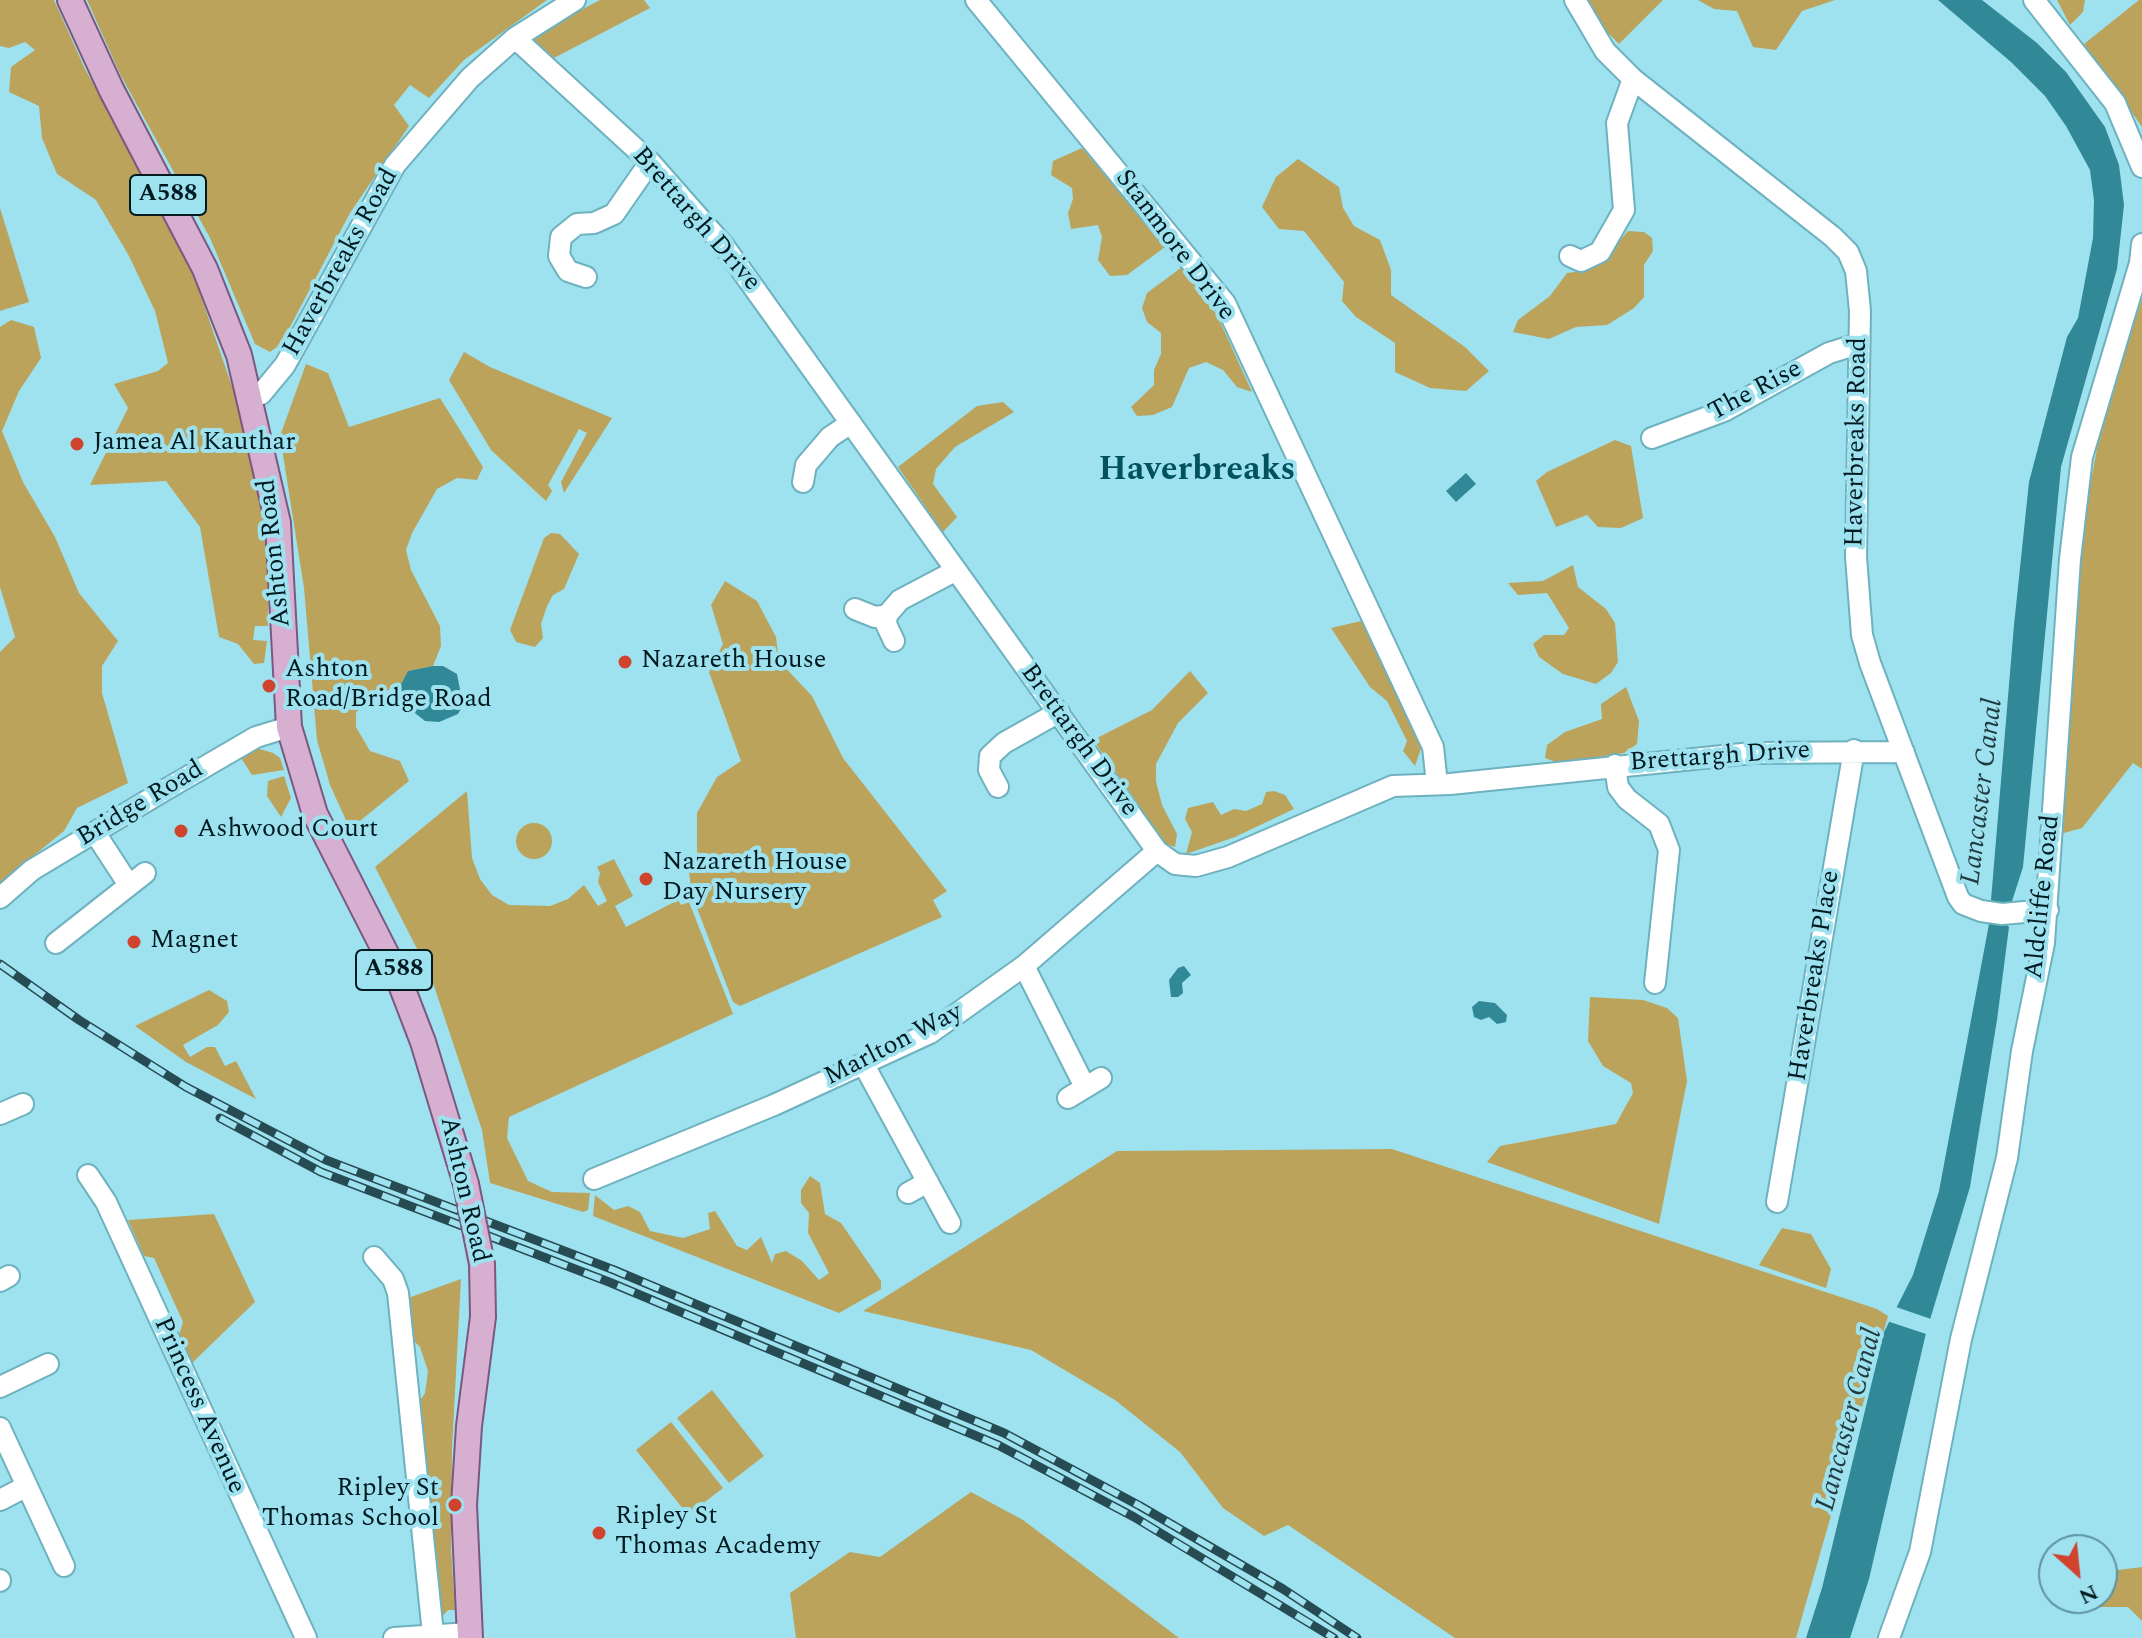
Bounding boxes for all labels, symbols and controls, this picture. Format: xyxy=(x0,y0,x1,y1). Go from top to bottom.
street label: Brettargh Drive xyxy=(624,142,766,298)
street label: Haverbreaks Road xyxy=(278,164,406,362)
street label: Stanmore Drive xyxy=(1107,164,1241,328)
road number: A588 xyxy=(130,175,206,215)
street label: Haverbreaks Road xyxy=(1841,337,1875,547)
street label: The Rise xyxy=(1704,355,1808,429)
place label: Jamea Al Kauthar xyxy=(93,428,295,460)
marker: Jamea Al Kauthar xyxy=(68,435,86,453)
district label: Haverbreaks xyxy=(1099,452,1295,492)
street label: Ashton Road xyxy=(253,477,299,629)
place label: Nazareth House xyxy=(641,646,826,678)
marker: Nazareth House xyxy=(616,653,634,671)
place label: Ashton Road/Bridge Road xyxy=(285,655,492,716)
street label: Brettargh Drive xyxy=(1012,659,1144,823)
marker: Ashton Road/Bridge Road xyxy=(260,677,278,695)
water label: Lancaster Canal xyxy=(1956,697,2012,887)
street label: Brettargh Drive xyxy=(1629,736,1811,780)
street label: Bridge Road xyxy=(72,755,210,855)
street label: Aldcliffe Road xyxy=(2020,813,2068,981)
place label: Ashwood Court xyxy=(197,815,378,847)
marker: Ashwood Court xyxy=(172,822,190,840)
place label: Nazareth House Day Nursery xyxy=(662,848,847,910)
street label: Haverbreaks Place xyxy=(1784,868,1848,1084)
marker: Nazareth House Day Nursery xyxy=(637,870,655,888)
place label: Magnet xyxy=(150,926,238,958)
marker: Magnet xyxy=(125,933,143,951)
road number: A588 xyxy=(356,950,432,990)
street label: Marlton Way xyxy=(820,998,968,1094)
street label: Ashton Road xyxy=(431,1114,495,1266)
street label: Princess Avenue xyxy=(145,1313,251,1499)
water label: Lancaster Canal xyxy=(1811,1325,1891,1515)
place label: Ripley St Thomas School xyxy=(262,1474,439,1536)
marker: Ripley St Thomas School xyxy=(446,1496,464,1514)
place label: Ripley St Thomas Academy xyxy=(615,1502,820,1564)
marker: Ripley St Thomas Academy xyxy=(590,1524,608,1542)
north arrow xyxy=(2038,1534,2118,1614)
text: N xyxy=(2073,1575,2104,1613)

